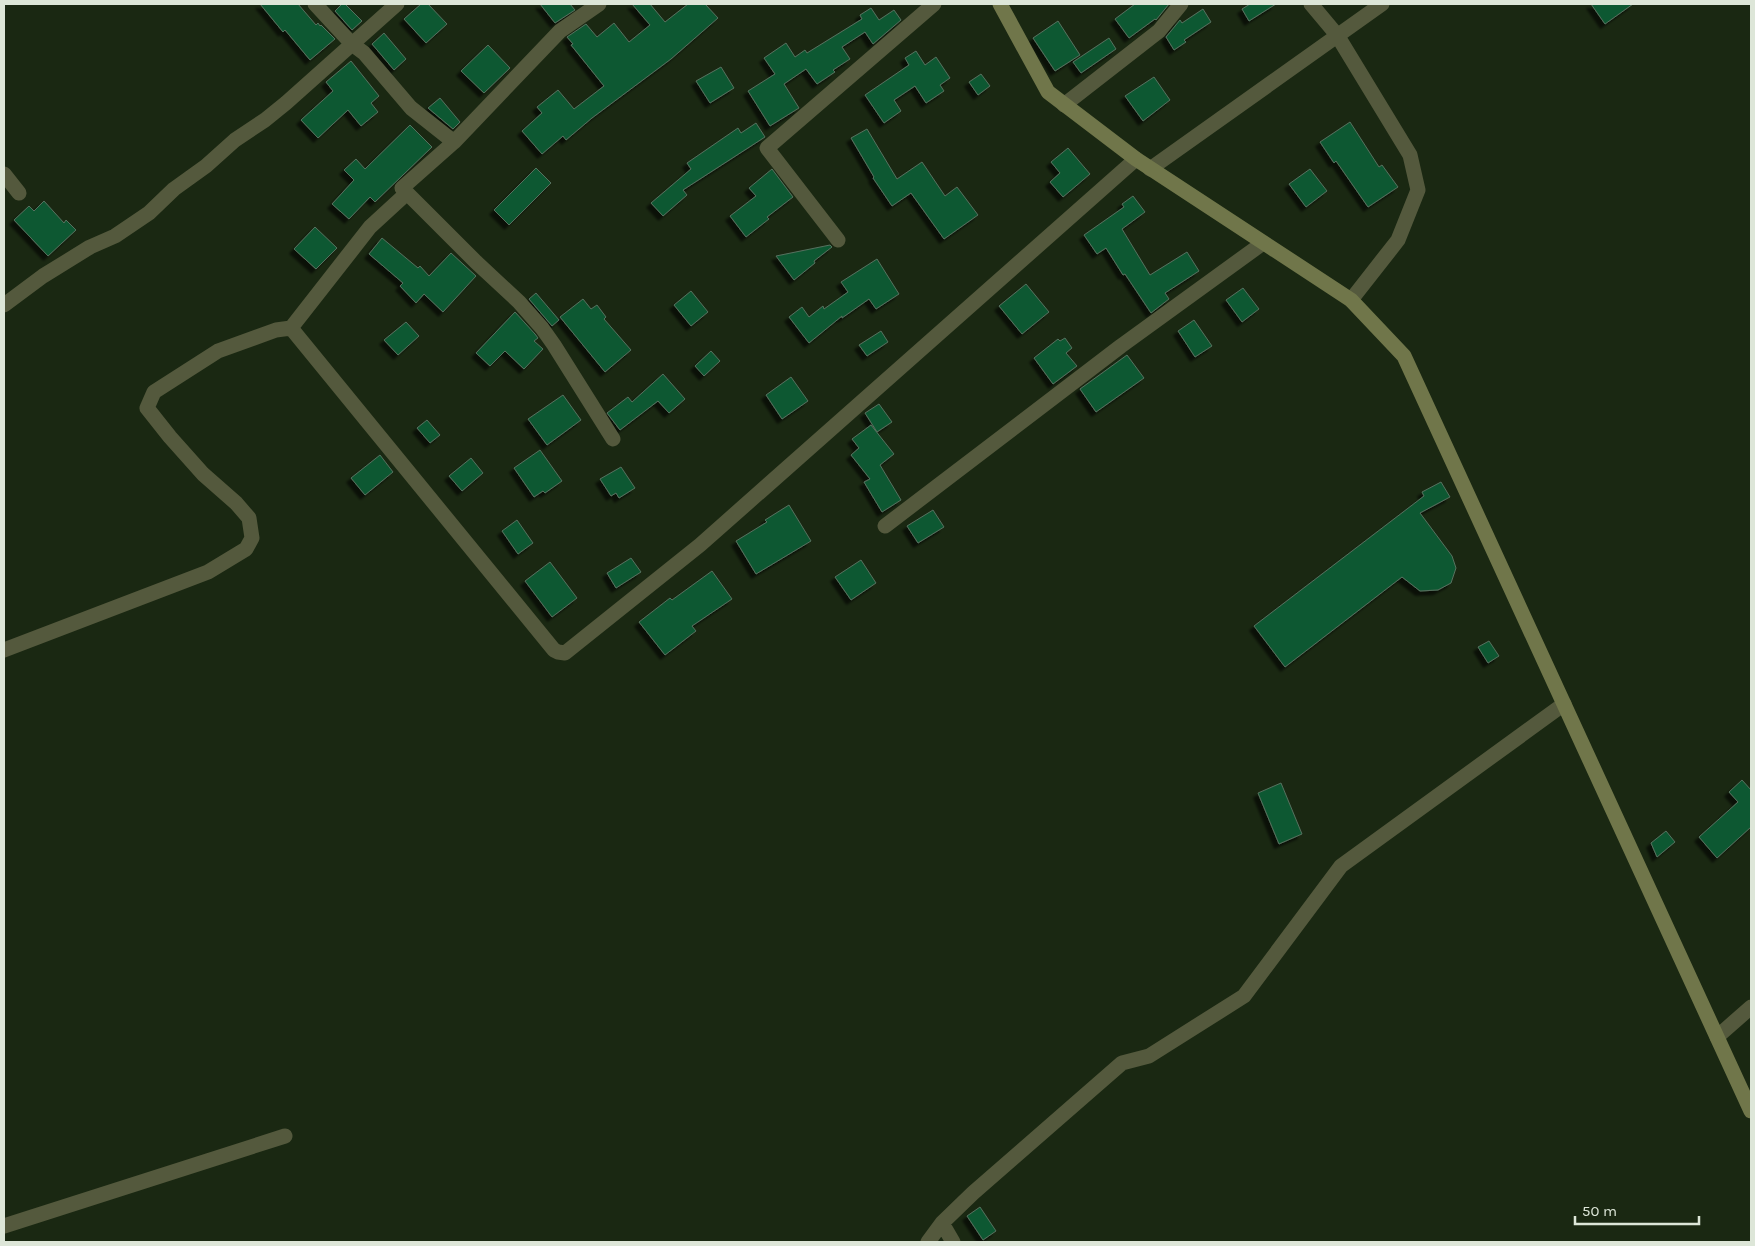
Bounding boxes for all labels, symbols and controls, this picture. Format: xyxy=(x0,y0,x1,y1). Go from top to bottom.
scale bar xyxy=(1575,1194,1699,1226)
text: 50 m xyxy=(1582,1202,1617,1220)

